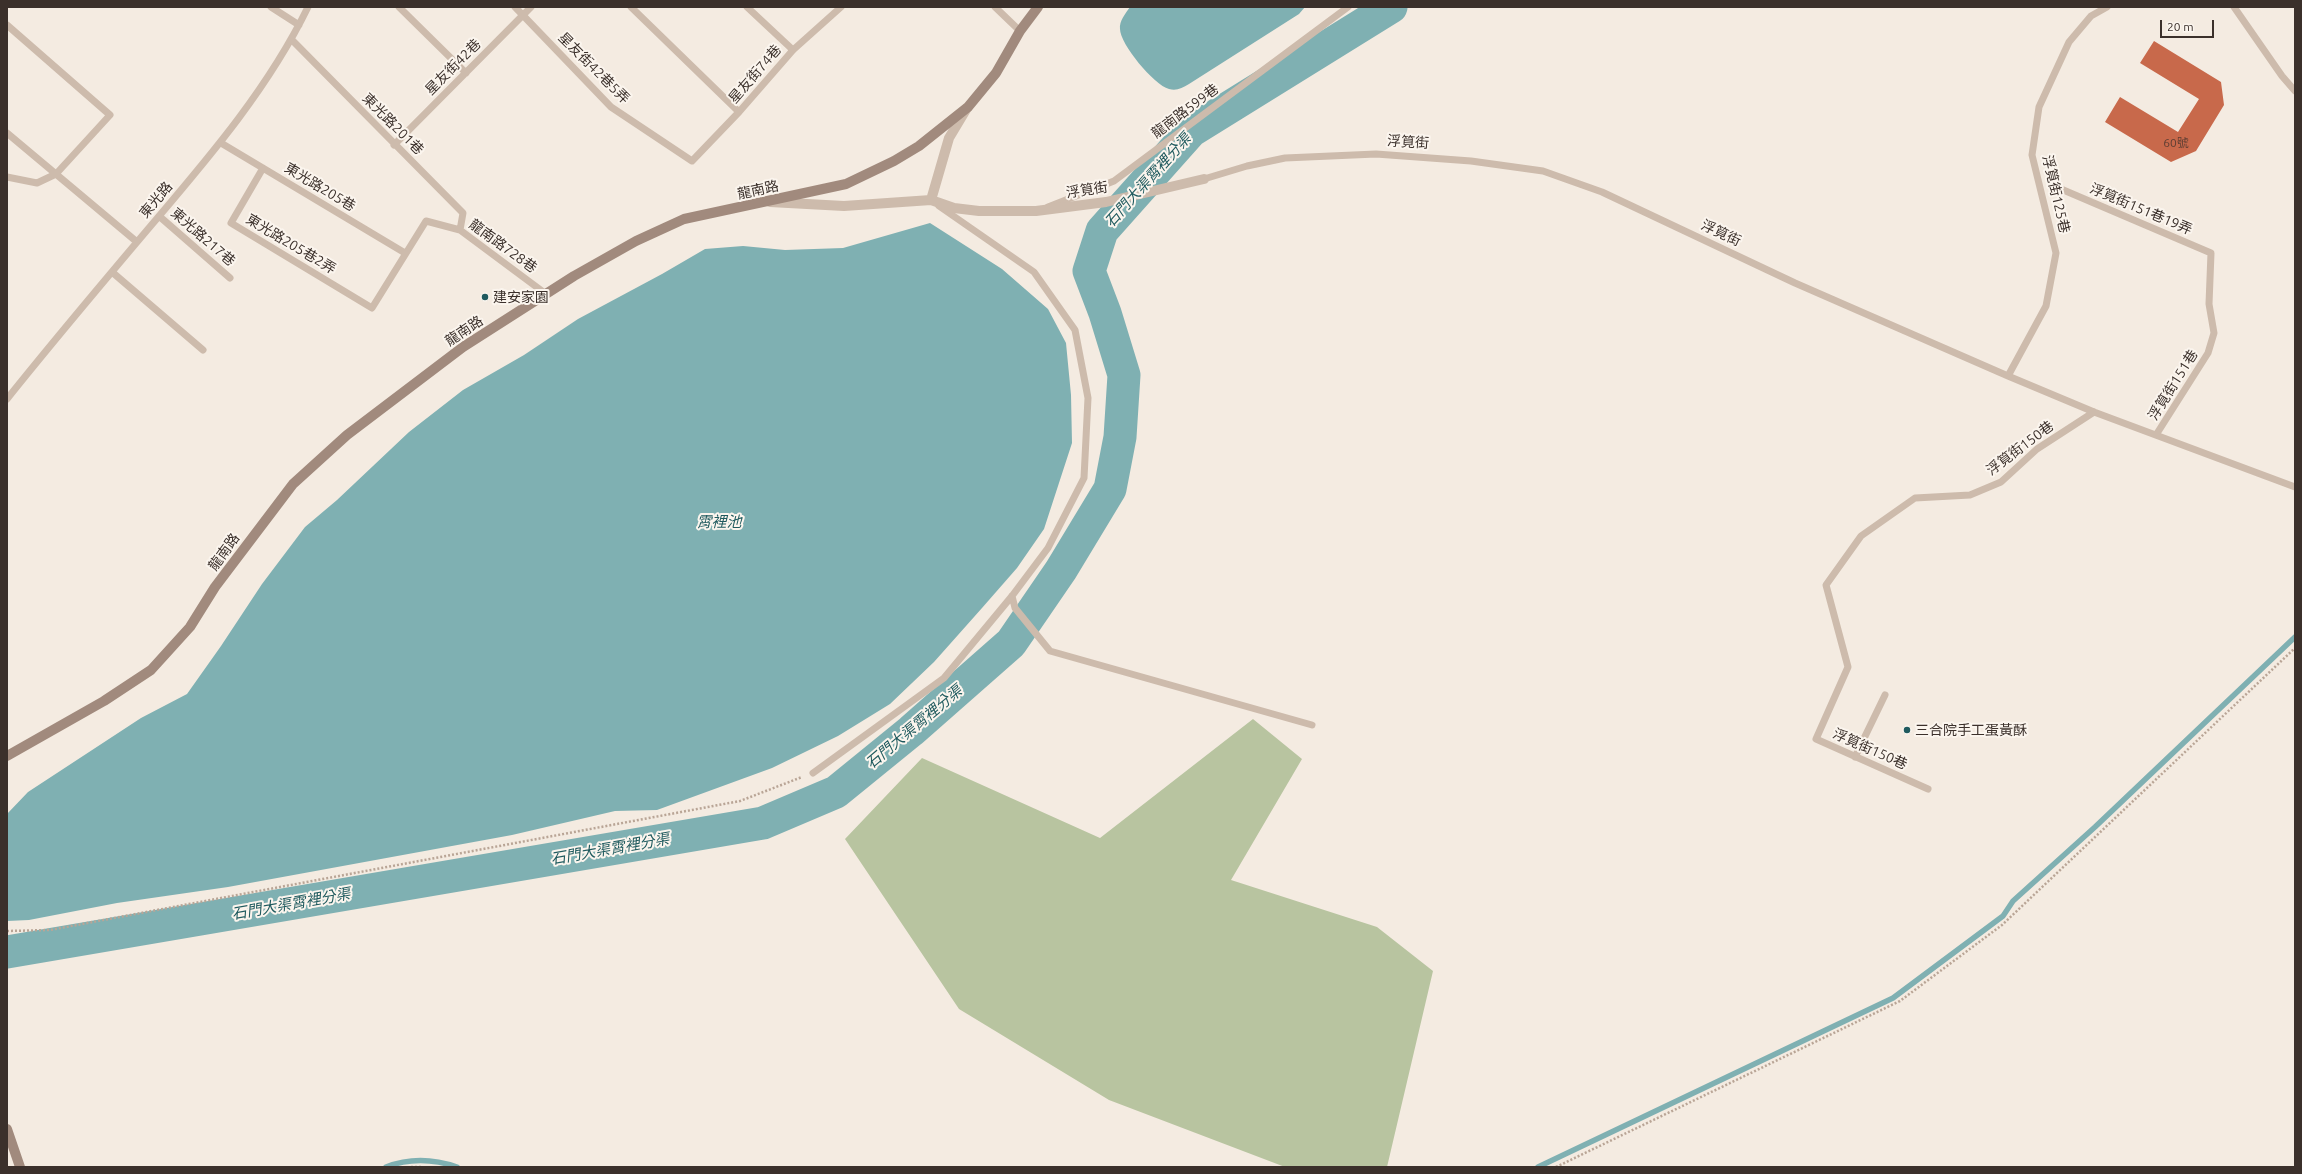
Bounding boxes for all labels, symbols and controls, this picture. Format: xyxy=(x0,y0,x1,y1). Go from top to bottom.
scale bar xyxy=(2162,12,2216,38)
text: 20 m xyxy=(2167,20,2194,33)
street label: 星友街42巷5弄 xyxy=(555,29,633,107)
street label: 星友街42巷 xyxy=(422,36,484,98)
street label: 星友街74巷 xyxy=(725,41,785,107)
street label: 龍南路599巷 xyxy=(1148,80,1222,142)
street label: 東光路201巷 xyxy=(359,90,427,158)
water label: 石門大渠霄裡分渠 xyxy=(1101,129,1195,231)
street label: 浮筧街 xyxy=(1386,132,1430,152)
house number: 60號 xyxy=(2163,136,2189,150)
street label: 浮筧街125巷 xyxy=(2039,153,2073,235)
street label: 東光路205巷 xyxy=(282,159,358,215)
street label: 龍南路 xyxy=(736,177,780,203)
street label: 東光路 xyxy=(136,179,176,221)
street label: 浮筧街 xyxy=(1065,179,1109,201)
street label: 浮筧街151巷19弄 xyxy=(2087,180,2195,238)
street label: 東光路217巷 xyxy=(167,205,239,269)
street label: 東光路205巷2弄 xyxy=(243,211,339,277)
street label: 龍南路728巷 xyxy=(466,216,540,276)
street label: 浮筧街 xyxy=(1698,217,1744,249)
place label: 建安家園 xyxy=(493,289,549,305)
marker: 建安家園 xyxy=(480,292,490,302)
street label: 龍南路 xyxy=(442,312,486,350)
street label: 浮筧街151巷 xyxy=(2145,347,2201,423)
street label: 浮筧街150巷 xyxy=(1983,417,2057,479)
water label: 霄裡池 xyxy=(697,513,741,531)
street label: 龍南路 xyxy=(205,530,243,574)
water label: 石門大渠霄裡分渠 xyxy=(862,682,966,772)
place label: 三合院手工蛋黃酥 xyxy=(1915,722,2027,738)
street label: 浮筧街150巷 xyxy=(1830,725,1910,773)
marker: 三合院手工蛋黃酥 xyxy=(1902,725,1912,735)
water label: 石門大渠霄裡分渠 xyxy=(549,830,671,868)
water label: 石門大渠霄裡分渠 xyxy=(230,885,352,923)

